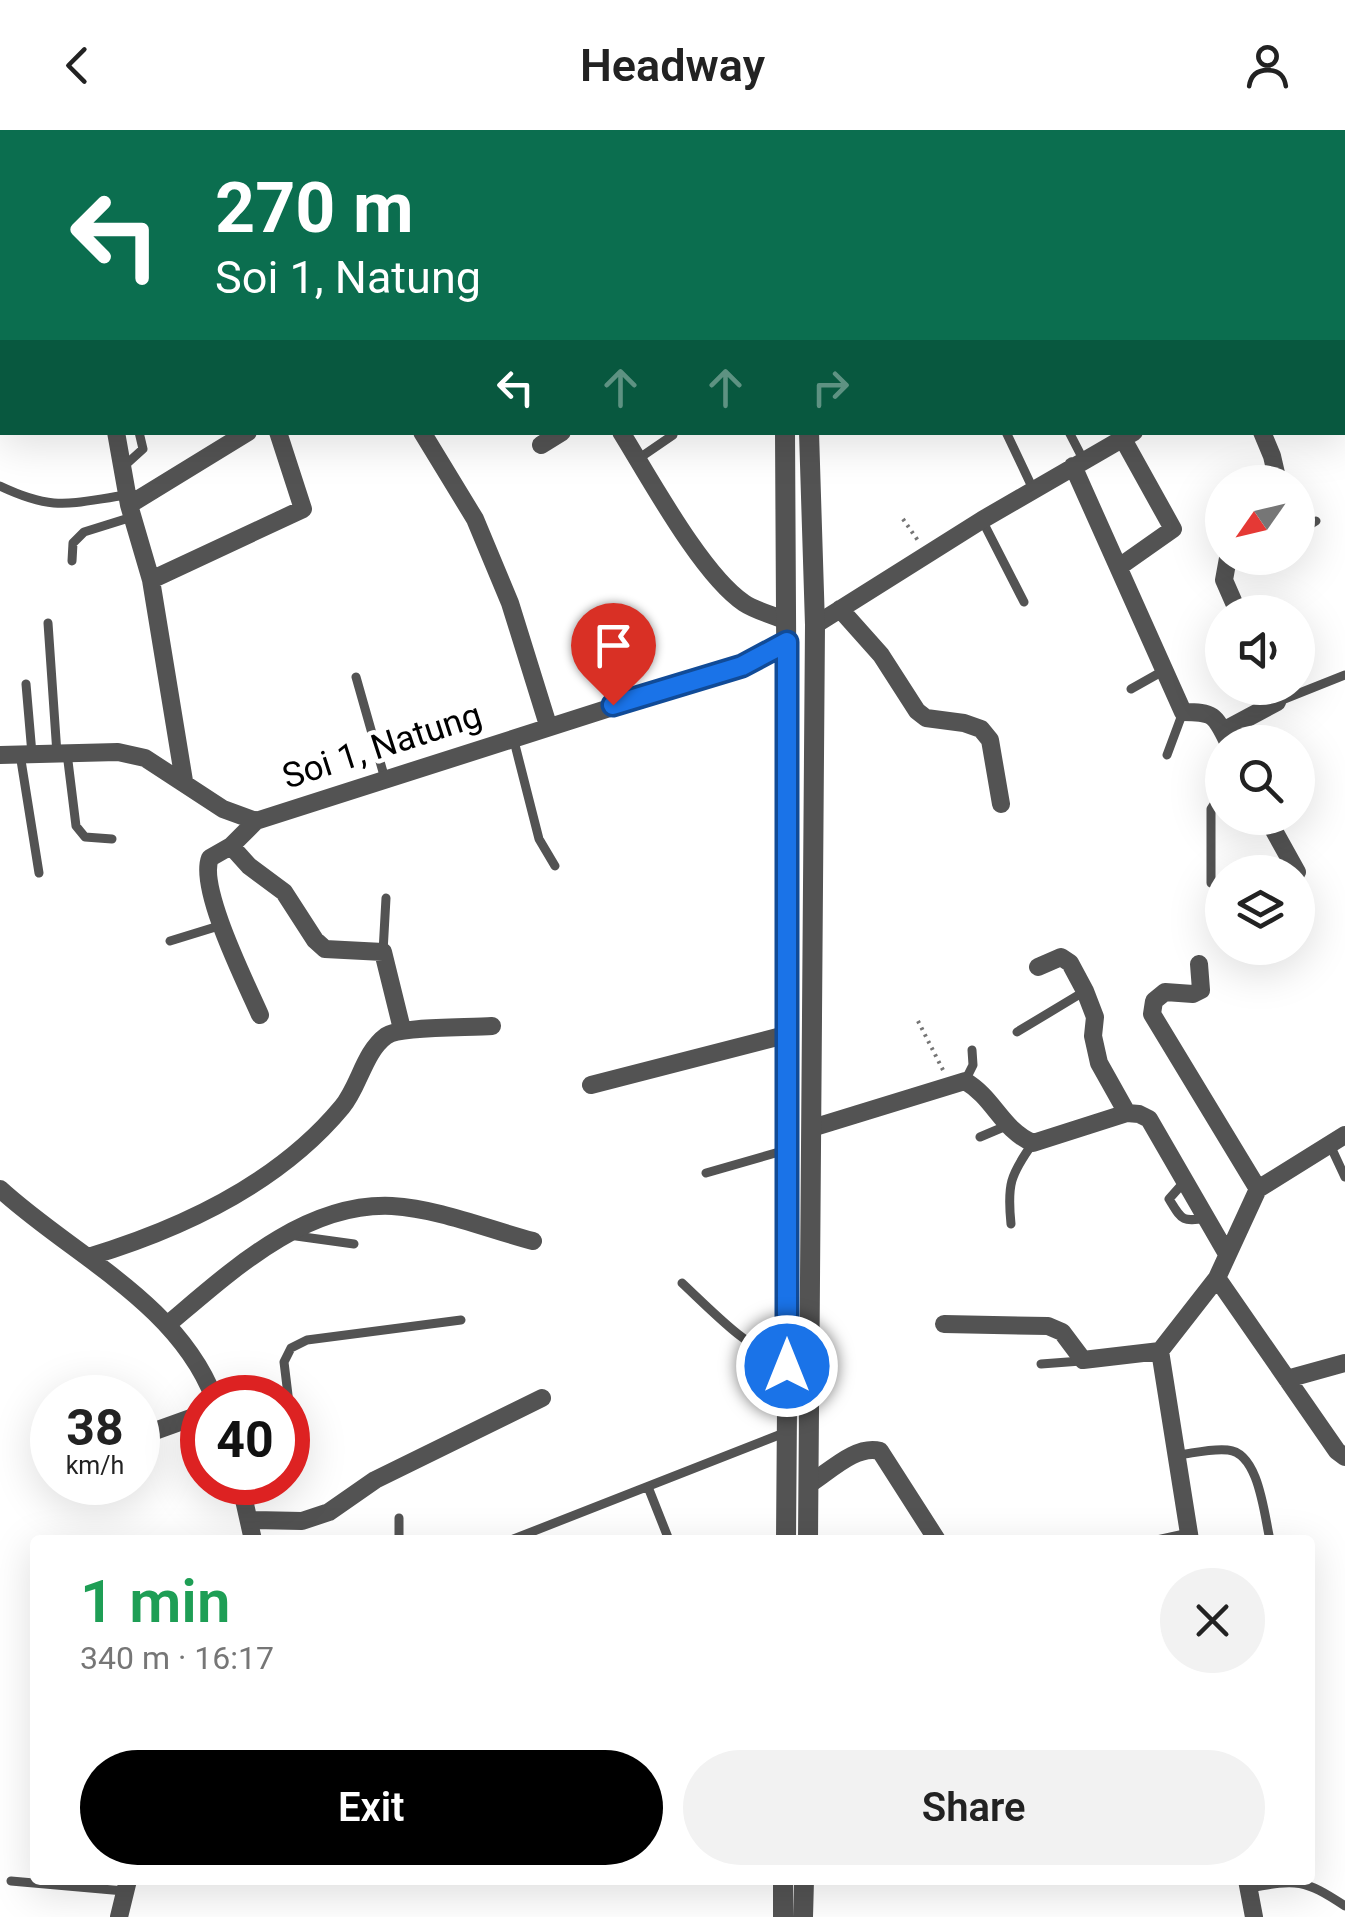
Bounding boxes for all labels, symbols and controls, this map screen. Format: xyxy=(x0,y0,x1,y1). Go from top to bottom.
icon: back xyxy=(50,38,105,93)
icon: person xyxy=(1240,38,1295,93)
text: Headway xyxy=(580,39,765,92)
text: 270 m xyxy=(215,167,414,249)
icon: left xyxy=(50,170,180,300)
text: Soi 1, Natung xyxy=(215,251,481,304)
icon: left xyxy=(488,360,543,415)
icon: ahead xyxy=(593,360,648,415)
icon: ahead xyxy=(698,360,753,415)
icon: right xyxy=(803,360,858,415)
north arrow xyxy=(1205,465,1315,575)
map controls xyxy=(1205,465,1315,965)
button: sound xyxy=(1205,595,1315,705)
pin xyxy=(571,603,656,706)
icon: arrive xyxy=(586,618,641,673)
street label: Soi 1, Natung xyxy=(277,695,487,797)
button: search xyxy=(1205,725,1315,835)
button: layers xyxy=(1205,855,1315,965)
position arrow xyxy=(735,1314,839,1418)
speed limit sign: 40 xyxy=(180,1375,310,1505)
text: 38 xyxy=(66,1399,124,1457)
text: km/h xyxy=(66,1451,124,1480)
text: 1 min xyxy=(80,1566,230,1637)
button: close xyxy=(1160,1568,1265,1673)
text: 340 m · 16:17 xyxy=(80,1639,274,1677)
button: Exit xyxy=(80,1750,663,1865)
button: Share xyxy=(683,1750,1265,1865)

